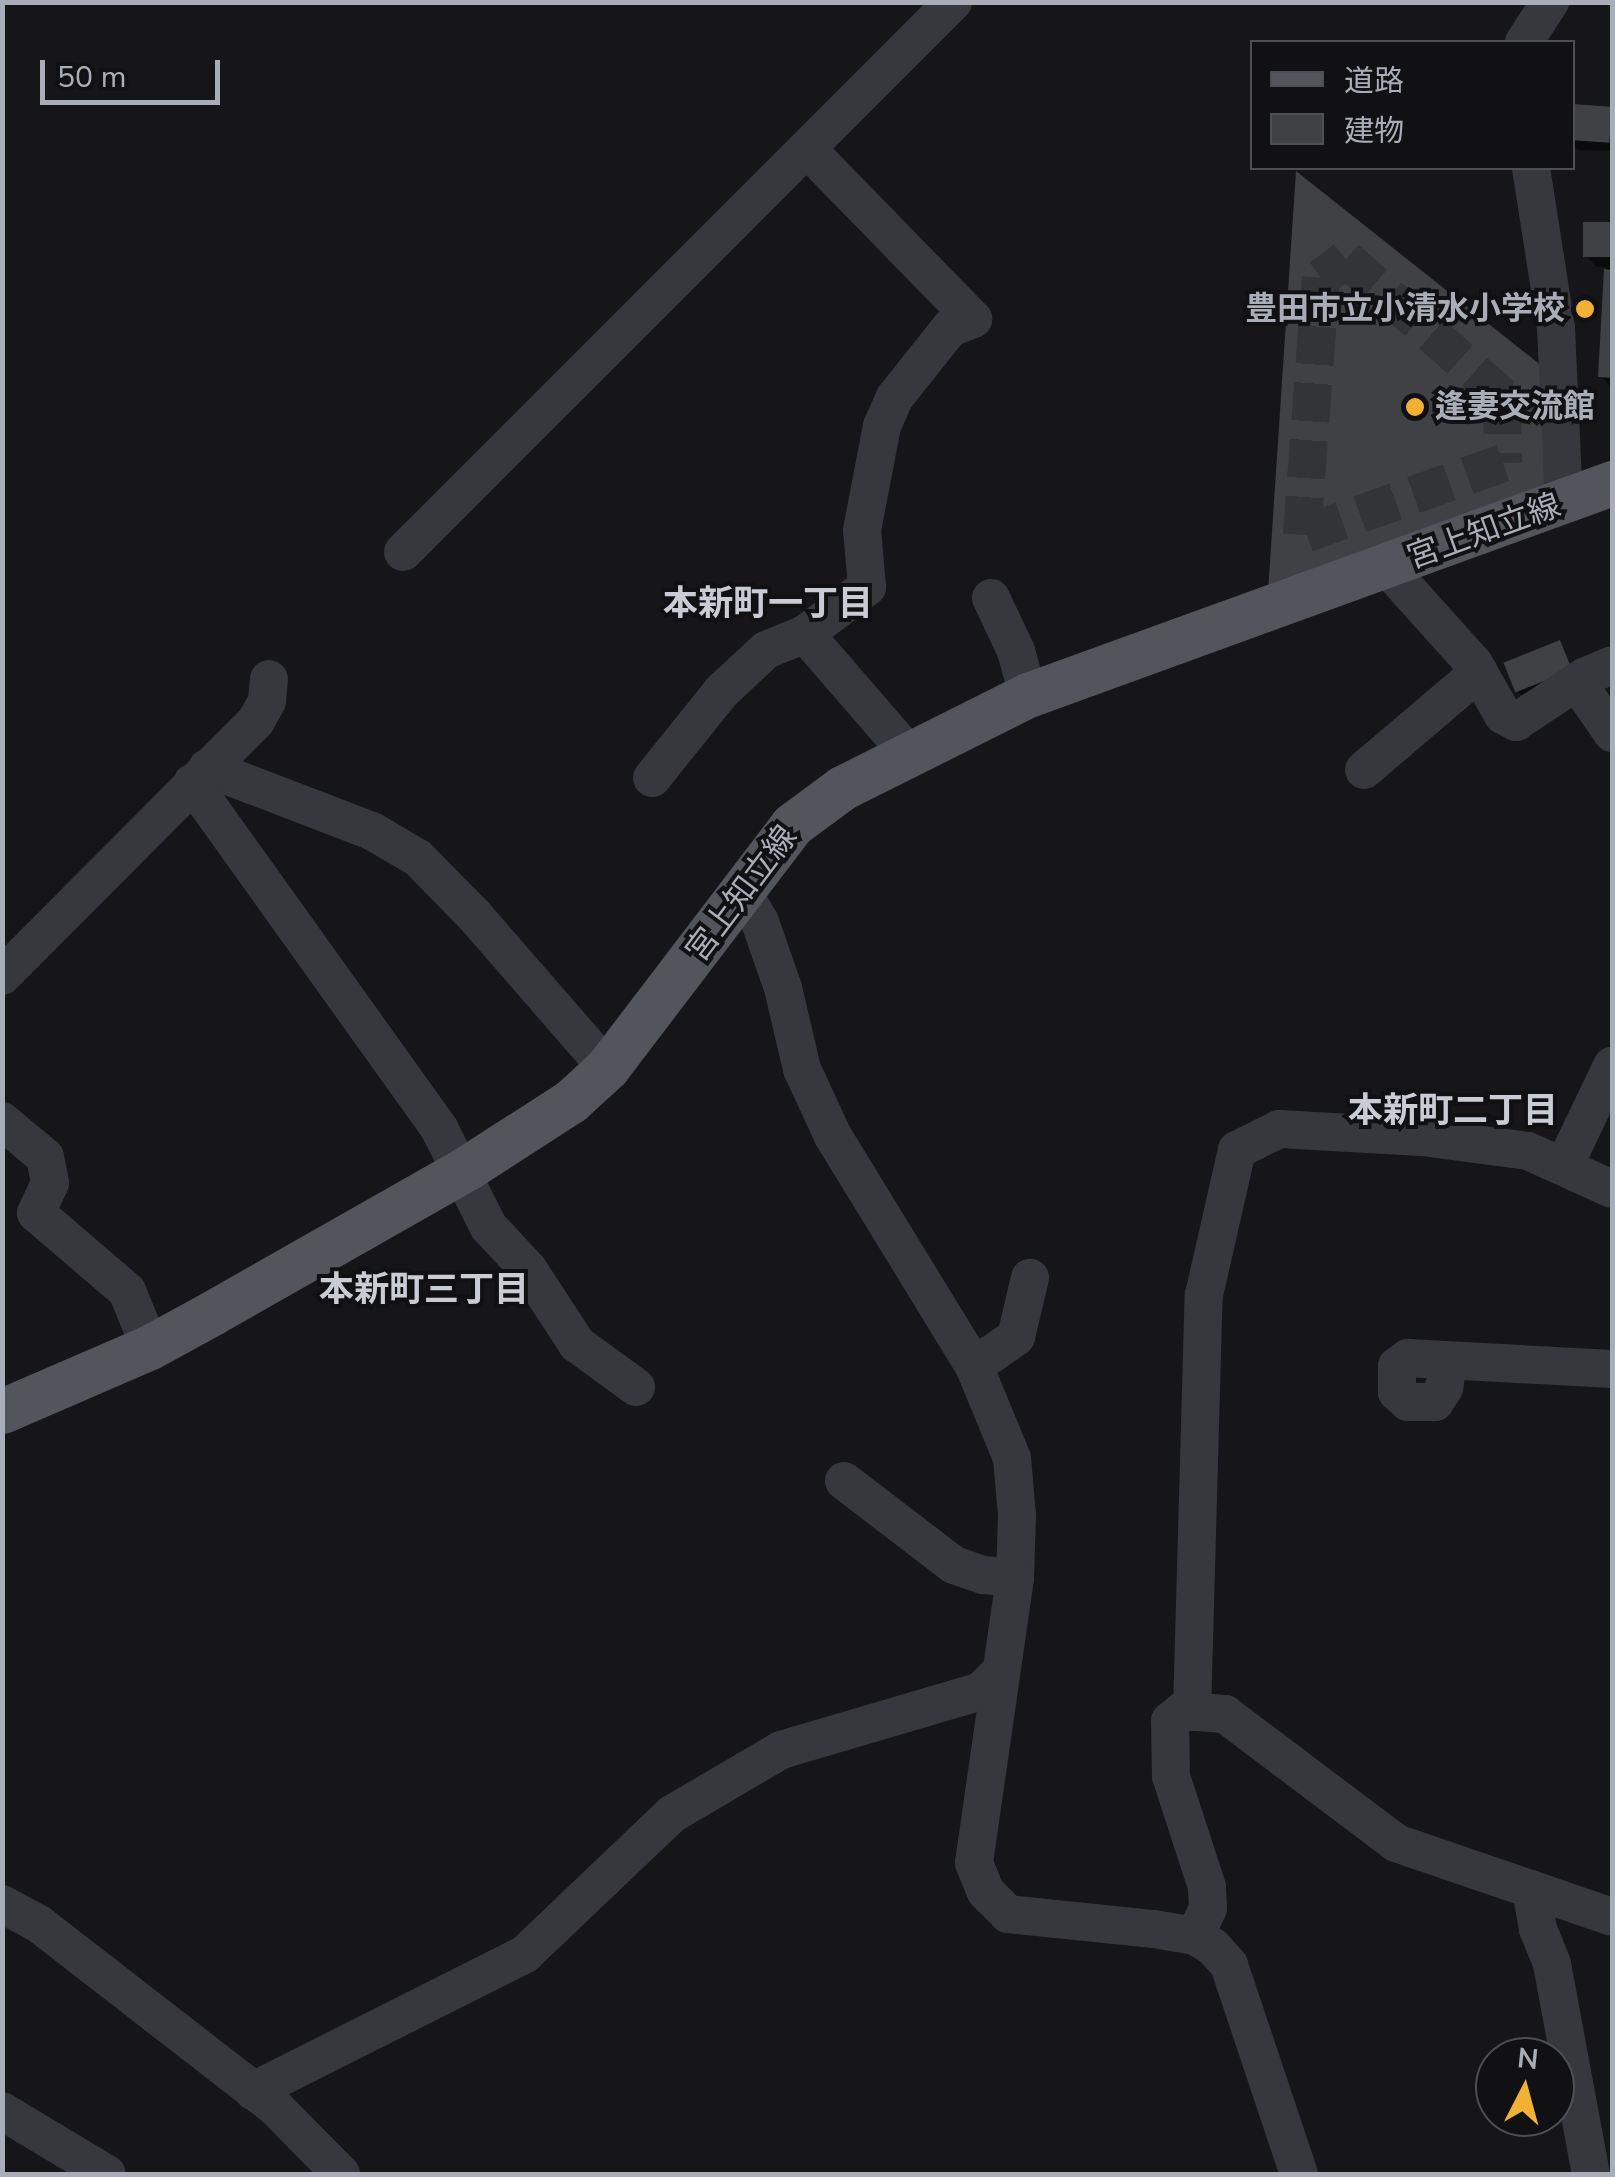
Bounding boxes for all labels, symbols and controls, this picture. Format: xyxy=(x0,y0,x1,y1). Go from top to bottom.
scale bar xyxy=(45,40,225,102)
legend xyxy=(1250,40,1575,170)
text: 50 m xyxy=(57,57,126,98)
text: 道路 xyxy=(1344,61,1404,102)
text: 建物 xyxy=(1344,111,1404,152)
place label: 豊田市立小清水小学校 xyxy=(1245,290,1565,328)
marker: 豊田市立小清水小学校 xyxy=(1574,298,1596,320)
place label: 逢妻交流館 xyxy=(1435,388,1595,426)
marker: 逢妻交流館 xyxy=(1404,396,1426,418)
street label: 宮上知立線 xyxy=(1402,487,1566,577)
district label: 本新町一丁目 xyxy=(663,583,873,625)
street label: 宮上知立線 xyxy=(679,819,805,969)
district label: 本新町二丁目 xyxy=(1348,1090,1558,1132)
district label: 本新町三丁目 xyxy=(319,1269,529,1311)
north arrow xyxy=(1475,2037,1575,2137)
text: N xyxy=(1516,2039,1540,2079)

